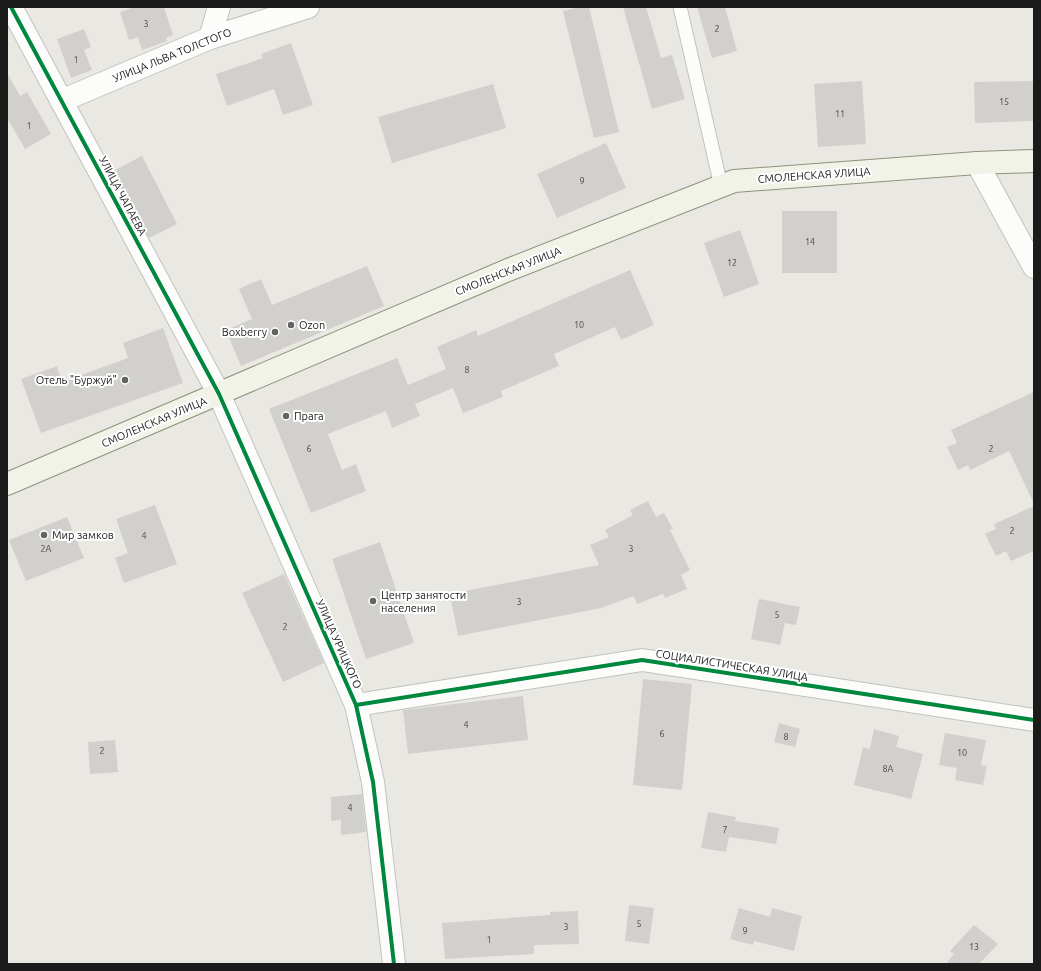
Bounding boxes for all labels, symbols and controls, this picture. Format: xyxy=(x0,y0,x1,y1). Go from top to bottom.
house number: 3 xyxy=(143,19,149,29)
house number: 2 xyxy=(714,24,720,34)
street label: УЛИЦА ЛЬВА ТОЛСТОГО xyxy=(111,26,233,84)
house number: 1 xyxy=(73,55,79,65)
house number: 15 xyxy=(999,97,1009,107)
house number: 11 xyxy=(835,109,845,119)
house number: 1 xyxy=(26,121,32,131)
street label: УЛИЦА ЧАПАЕВА xyxy=(97,154,149,238)
street label: СМОЛЕНСКАЯ УЛИЦА xyxy=(757,165,872,185)
house number: 9 xyxy=(579,176,585,186)
house number: 14 xyxy=(805,237,815,247)
street label: СМОЛЕНСКАЯ УЛИЦА xyxy=(453,244,563,298)
house number: 12 xyxy=(727,258,737,268)
place label: Ozon xyxy=(299,319,325,331)
marker: Ozon xyxy=(286,320,296,330)
house number: 10 xyxy=(574,320,584,330)
place label: Boxberry xyxy=(222,326,268,338)
marker: Boxberry xyxy=(270,327,280,337)
house number: 8 xyxy=(464,365,470,375)
place label: Отель "Буржуй" xyxy=(36,374,117,386)
marker: Отель "Буржуй" xyxy=(120,375,130,385)
street label: СМОЛЕНСКАЯ УЛИЦА xyxy=(100,394,209,450)
place label: Прага xyxy=(294,410,324,422)
marker: Прага xyxy=(281,411,291,421)
house number: 6 xyxy=(306,444,312,454)
house number: 2 xyxy=(988,444,994,454)
house number: 2 xyxy=(1009,526,1015,536)
place label: Мир замков xyxy=(52,529,114,541)
marker: Мир замков xyxy=(39,530,49,540)
house number: 4 xyxy=(141,531,147,541)
house number: 2А xyxy=(41,544,52,554)
house number: 3 xyxy=(628,544,634,554)
place label: Центр занятости населения xyxy=(381,589,466,614)
marker: Центр занятости населения xyxy=(368,596,378,606)
house number: 3 xyxy=(516,597,522,607)
street label: УЛИЦА УРИЦКОГО xyxy=(314,598,364,690)
house number: 5 xyxy=(774,610,780,620)
house number: 2 xyxy=(282,622,288,632)
street label: СОЦИАЛИСТИЧЕСКАЯ УЛИЦА xyxy=(655,647,810,683)
house number: 4 xyxy=(463,720,469,730)
house number: 6 xyxy=(659,729,665,739)
house number: 8 xyxy=(783,732,789,742)
house number: 2 xyxy=(99,746,105,756)
house number: 10 xyxy=(957,748,967,758)
house number: 8А xyxy=(883,764,894,774)
house number: 4 xyxy=(347,803,353,813)
house number: 7 xyxy=(722,825,728,835)
house number: 5 xyxy=(636,919,642,929)
house number: 3 xyxy=(563,922,569,932)
house number: 9 xyxy=(742,926,748,936)
house number: 1 xyxy=(486,935,492,945)
house number: 13 xyxy=(969,942,979,952)

